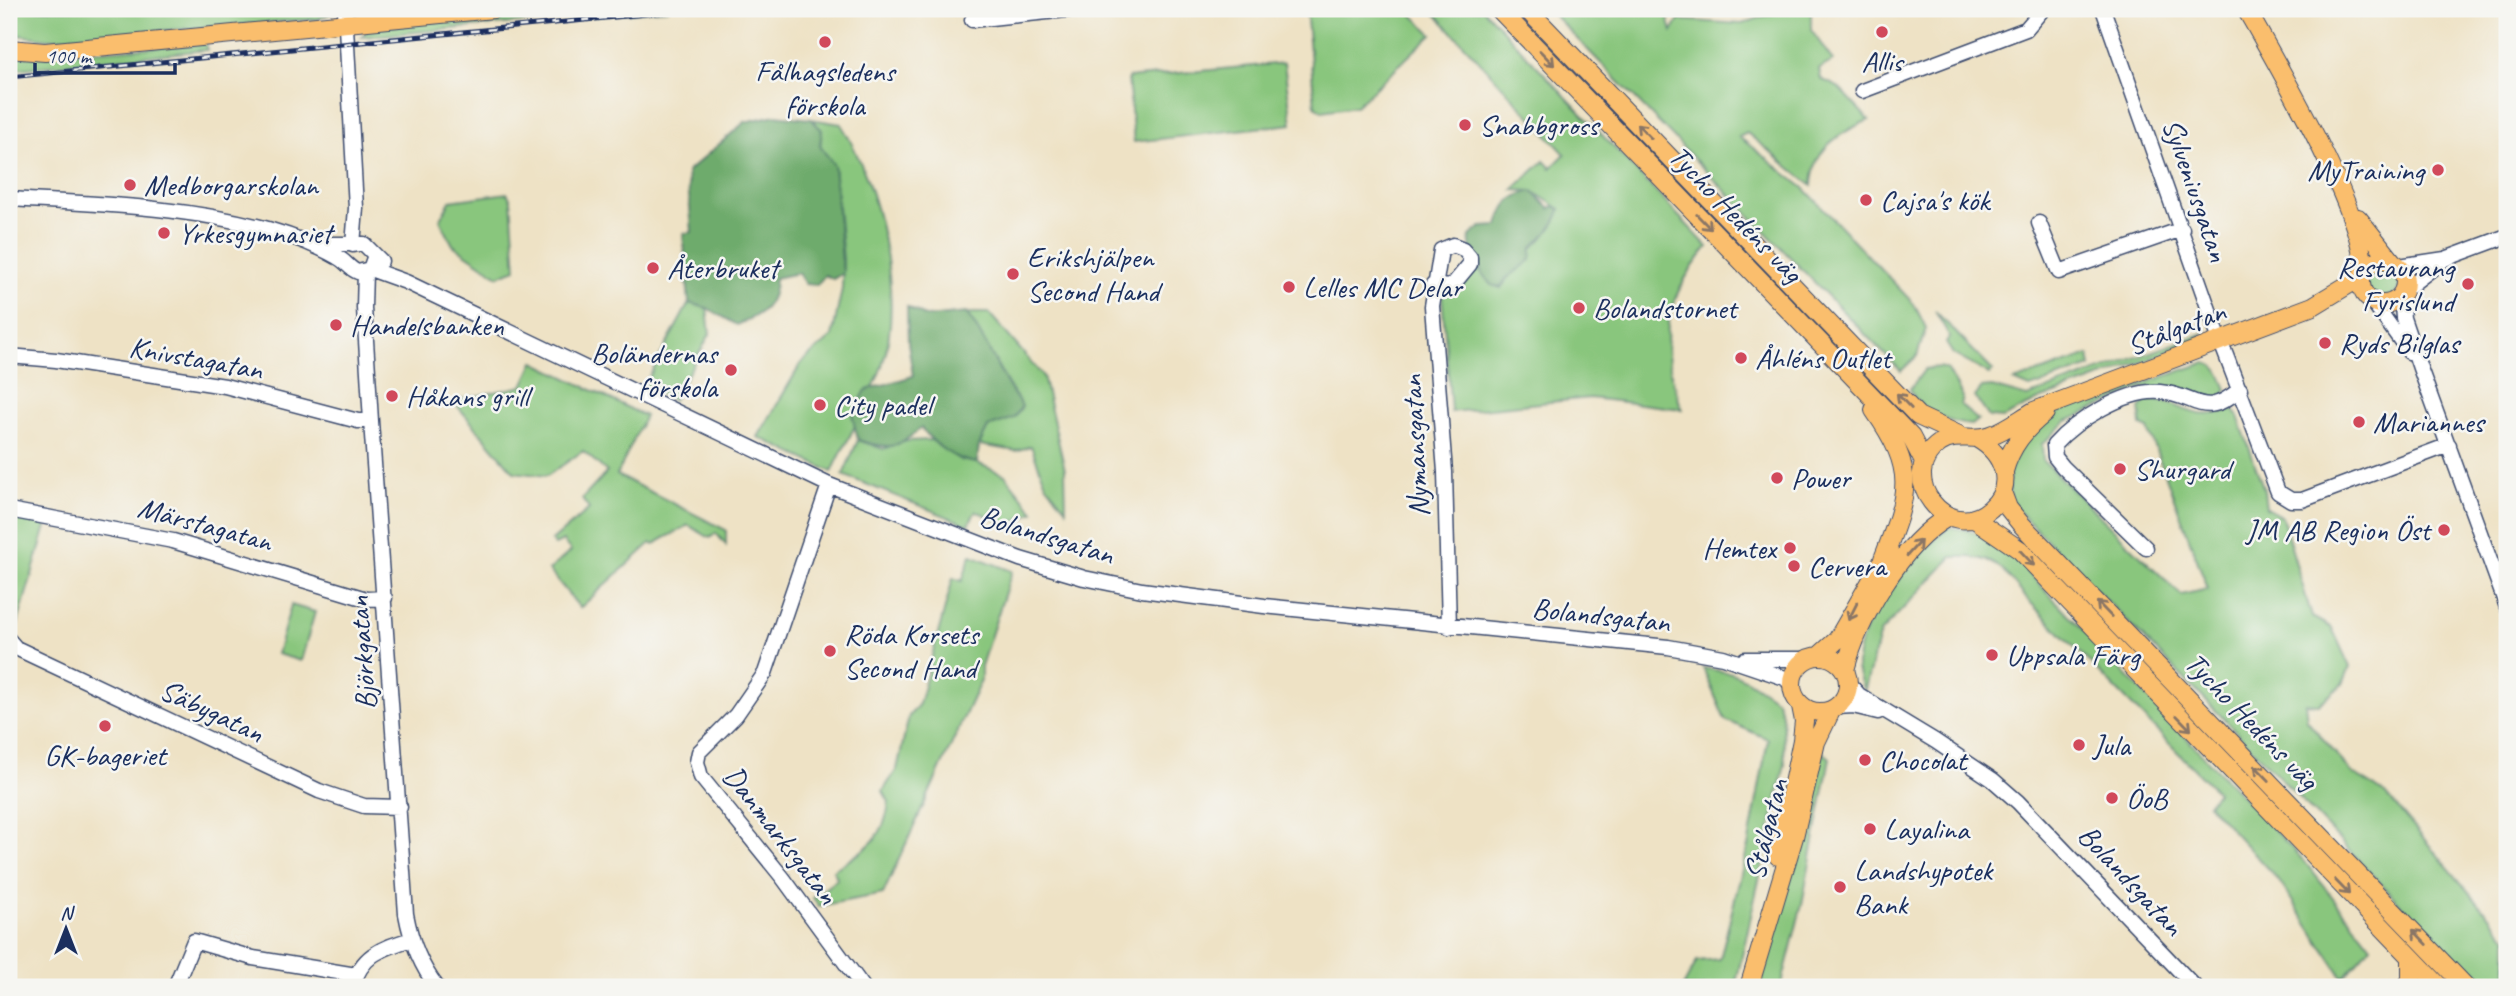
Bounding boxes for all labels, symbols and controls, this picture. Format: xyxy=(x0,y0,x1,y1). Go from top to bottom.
marker: Allis xyxy=(1874,24,1890,40)
scale bar xyxy=(35,32,175,76)
marker: Fålhagsledens förskola xyxy=(817,34,833,50)
place label: Allis xyxy=(1861,42,1905,80)
text: 100 m xyxy=(46,43,93,69)
one-way arrow xyxy=(1538,49,1555,66)
place label: Fålhagsledens förskola xyxy=(755,52,898,124)
place label: Snabbgross xyxy=(1479,106,1601,144)
street label: Sylveniusgatan xyxy=(2154,113,2238,267)
marker: Snabbgross xyxy=(1457,117,1473,133)
one-way arrow xyxy=(1635,123,1652,140)
street label: Tycho Hedéns väg xyxy=(1661,137,1812,292)
place label: MyTraining xyxy=(2307,151,2426,189)
marker: MyTraining xyxy=(2430,162,2446,178)
place label: Medborgarskolan xyxy=(144,166,319,204)
marker: Medborgarskolan xyxy=(122,177,138,193)
place label: Cajsa's kök xyxy=(1880,181,1991,219)
marker: Cajsa's kök xyxy=(1858,192,1874,208)
one-way arrow xyxy=(1696,213,1713,230)
place label: Yrkesgymnasiet xyxy=(178,214,336,252)
marker: Yrkesgymnasiet xyxy=(156,225,172,241)
place label: Erikshjälpen Second Hand xyxy=(1027,238,1163,310)
place label: Restaurang Fyrislund xyxy=(2337,248,2458,320)
place label: Återbruket xyxy=(667,249,782,287)
marker: Återbruket xyxy=(645,260,661,276)
marker: Erikshjälpen Second Hand xyxy=(1005,266,1021,282)
place label: Lelles MC Delar xyxy=(1303,268,1464,306)
marker: Restaurang Fyrislund xyxy=(2460,276,2476,292)
marker: Lelles MC Delar xyxy=(1281,279,1297,295)
place label: Bolandstornet xyxy=(1593,289,1739,327)
street label: Stålgatan xyxy=(2121,291,2232,364)
marker: Bolandstornet xyxy=(1571,300,1587,316)
place label: Handelsbanken xyxy=(350,306,504,344)
marker: Handelsbanken xyxy=(328,317,344,333)
place label: Ryds Bilglas xyxy=(2339,324,2462,362)
street label: Knivstagatan xyxy=(126,328,267,389)
place label: Boländernas förskola xyxy=(591,334,720,406)
marker: Ryds Bilglas xyxy=(2317,335,2333,351)
place label: Åhléns Outlet xyxy=(1755,339,1894,377)
marker: Åhléns Outlet xyxy=(1733,350,1749,366)
marker: Boländernas förskola xyxy=(723,362,739,378)
street label: Nymansgatan xyxy=(1392,373,1438,518)
place label: Håkans grill xyxy=(406,377,533,415)
place label: City padel xyxy=(834,386,936,424)
marker: Håkans grill xyxy=(384,388,400,404)
one-way arrow xyxy=(1895,393,1912,410)
marker: City padel xyxy=(812,397,828,413)
place label: Mariannes xyxy=(2373,403,2486,441)
marker: Mariannes xyxy=(2351,414,2367,430)
place label: Shurgard xyxy=(2134,450,2234,488)
place label: Power xyxy=(1791,459,1853,497)
marker: Shurgard xyxy=(2112,461,2128,477)
marker: Power xyxy=(1769,470,1785,486)
street label: Märstagatan xyxy=(134,488,278,560)
street label: Bolandsgatan xyxy=(975,497,1120,574)
place label: JM AB Region Öst xyxy=(2244,511,2433,549)
marker: JM AB Region Öst xyxy=(2436,522,2452,538)
place label: Hemtex xyxy=(1703,529,1779,567)
marker: Hemtex xyxy=(1782,540,1798,556)
one-way arrow xyxy=(1906,540,1922,558)
place label: Cervera xyxy=(1808,547,1888,585)
one-way arrow xyxy=(2019,549,2036,566)
marker: Cervera xyxy=(1786,558,1802,574)
street label: Bolandsgatan xyxy=(1530,589,1673,641)
street label: Björkgatan xyxy=(339,595,385,711)
one-way arrow xyxy=(1845,600,1859,621)
one-way arrow xyxy=(2096,601,2113,618)
place label: Röda Korsets Second Hand xyxy=(844,615,981,687)
place label: Uppsala Färg xyxy=(2006,636,2142,674)
marker: Röda Korsets Second Hand xyxy=(822,643,838,659)
street label: Tycho Hedéns väg xyxy=(2177,644,2328,799)
marker: Uppsala Färg xyxy=(1984,647,2000,663)
street label: Säbygatan xyxy=(154,670,270,752)
one-way arrow xyxy=(2176,714,2193,731)
marker: GK-bageriet xyxy=(97,718,113,734)
place label: Jula xyxy=(2091,726,2132,764)
place label: GK-bageriet xyxy=(44,736,169,774)
marker: Jula xyxy=(2071,737,2087,753)
place label: Chocolat xyxy=(1879,741,1969,779)
marker: Chocolat xyxy=(1857,752,1873,768)
street label: Danmarksgatan xyxy=(715,758,847,912)
one-way arrow xyxy=(2254,764,2271,781)
street label: Stålgatan xyxy=(1735,773,1797,883)
place label: ÖoB xyxy=(2126,779,2169,817)
marker: ÖoB xyxy=(2104,790,2120,806)
place label: Layalina xyxy=(1884,810,1971,848)
street label: Bolandsgatan xyxy=(2070,816,2193,945)
marker: Layalina xyxy=(1862,821,1878,837)
place label: Landshypotek Bank xyxy=(1854,851,1994,923)
one-way arrow xyxy=(2334,878,2351,895)
marker: Landshypotek Bank xyxy=(1832,879,1848,895)
north arrow xyxy=(32,894,102,964)
text: N xyxy=(60,901,75,925)
one-way arrow xyxy=(2411,929,2428,946)

